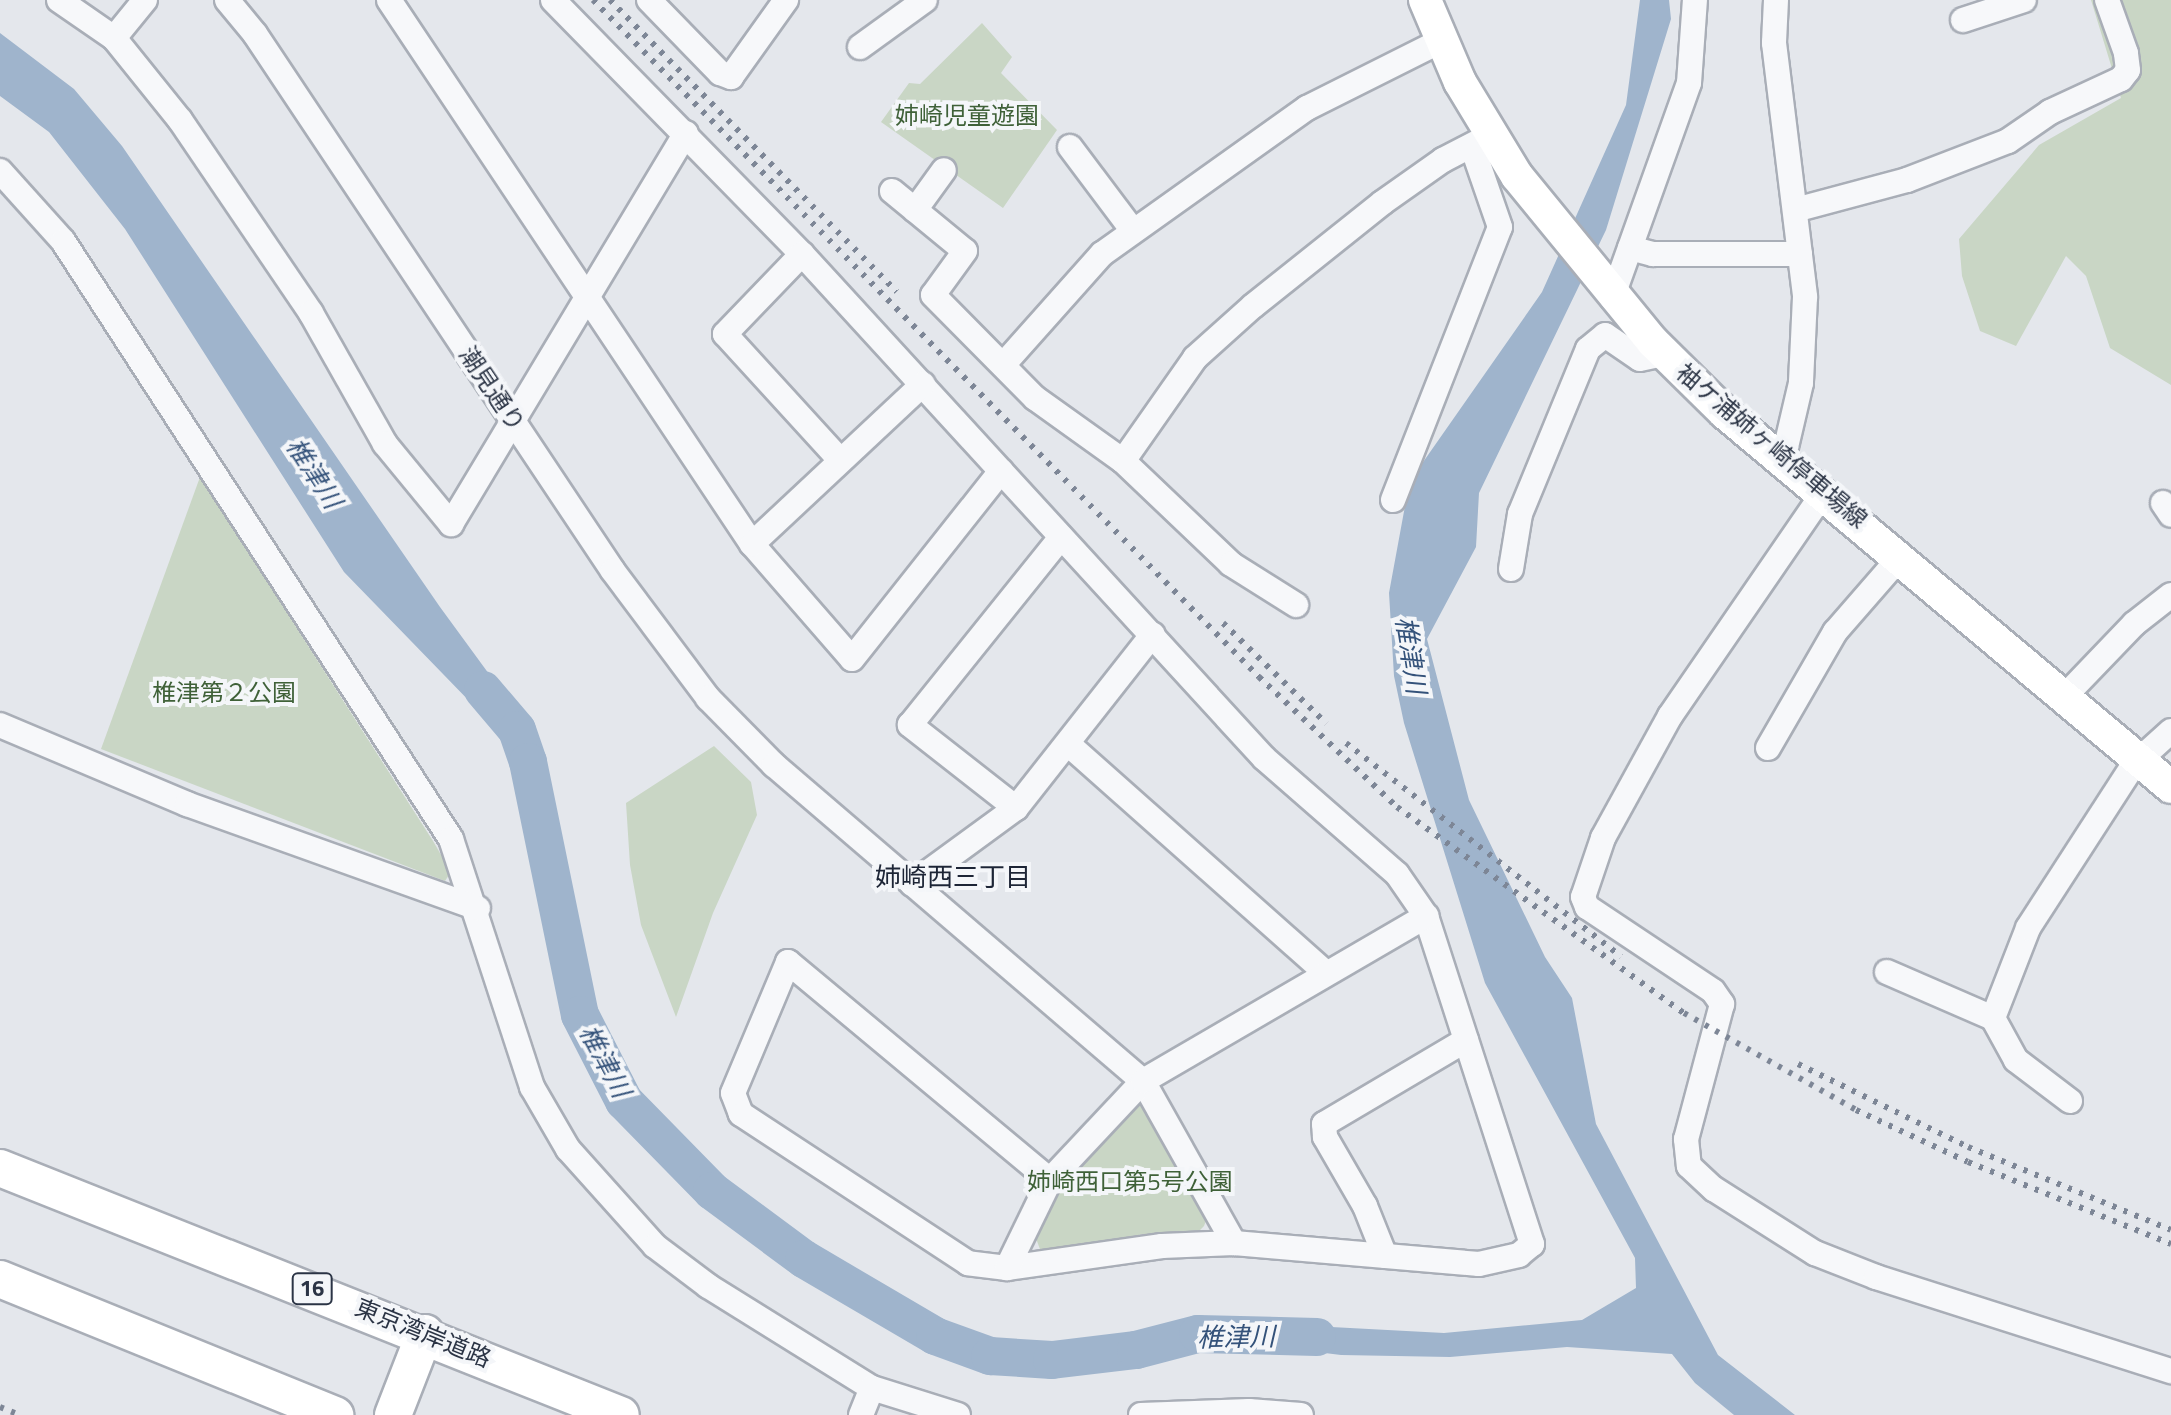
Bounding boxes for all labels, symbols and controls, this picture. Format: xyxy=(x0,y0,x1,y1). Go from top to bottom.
park label: 姉崎児童遊園 xyxy=(895,102,1039,130)
street label: 潮見通り xyxy=(453,341,531,437)
street label: 袖ケ浦姉ヶ崎停車場線 xyxy=(1671,358,1873,534)
water label: 椎津川 xyxy=(280,432,348,514)
water label: 椎津川 xyxy=(1389,614,1433,696)
park label: 椎津第２公園 xyxy=(152,679,296,707)
district label: 姉崎西三丁目 xyxy=(875,861,1031,893)
water label: 椎津川 xyxy=(573,1019,637,1103)
park label: 姉崎西口第5号公園 xyxy=(1027,1168,1233,1196)
road number: 16 xyxy=(290,1271,334,1307)
street label: 東京湾岸道路 xyxy=(351,1293,495,1373)
water label: 椎津川 xyxy=(1197,1321,1275,1353)

